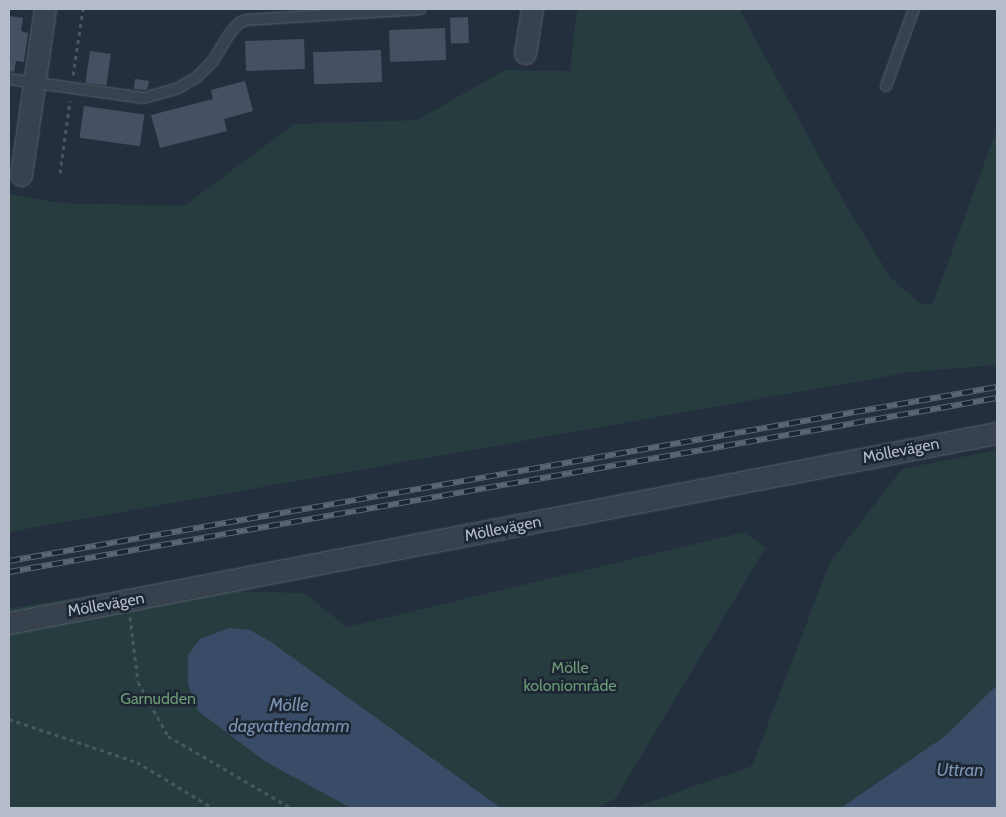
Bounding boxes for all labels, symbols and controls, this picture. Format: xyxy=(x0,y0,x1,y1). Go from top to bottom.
street label: Möllevägen xyxy=(861,434,941,468)
street label: Möllevägen xyxy=(463,512,543,546)
street label: Möllevägen xyxy=(66,589,146,621)
park label: Mölle koloniområde xyxy=(524,658,616,696)
park label: Garnudden xyxy=(120,689,196,709)
water label: Mölle dagvattendamm xyxy=(228,695,350,738)
water label: Uttran xyxy=(936,759,984,781)

